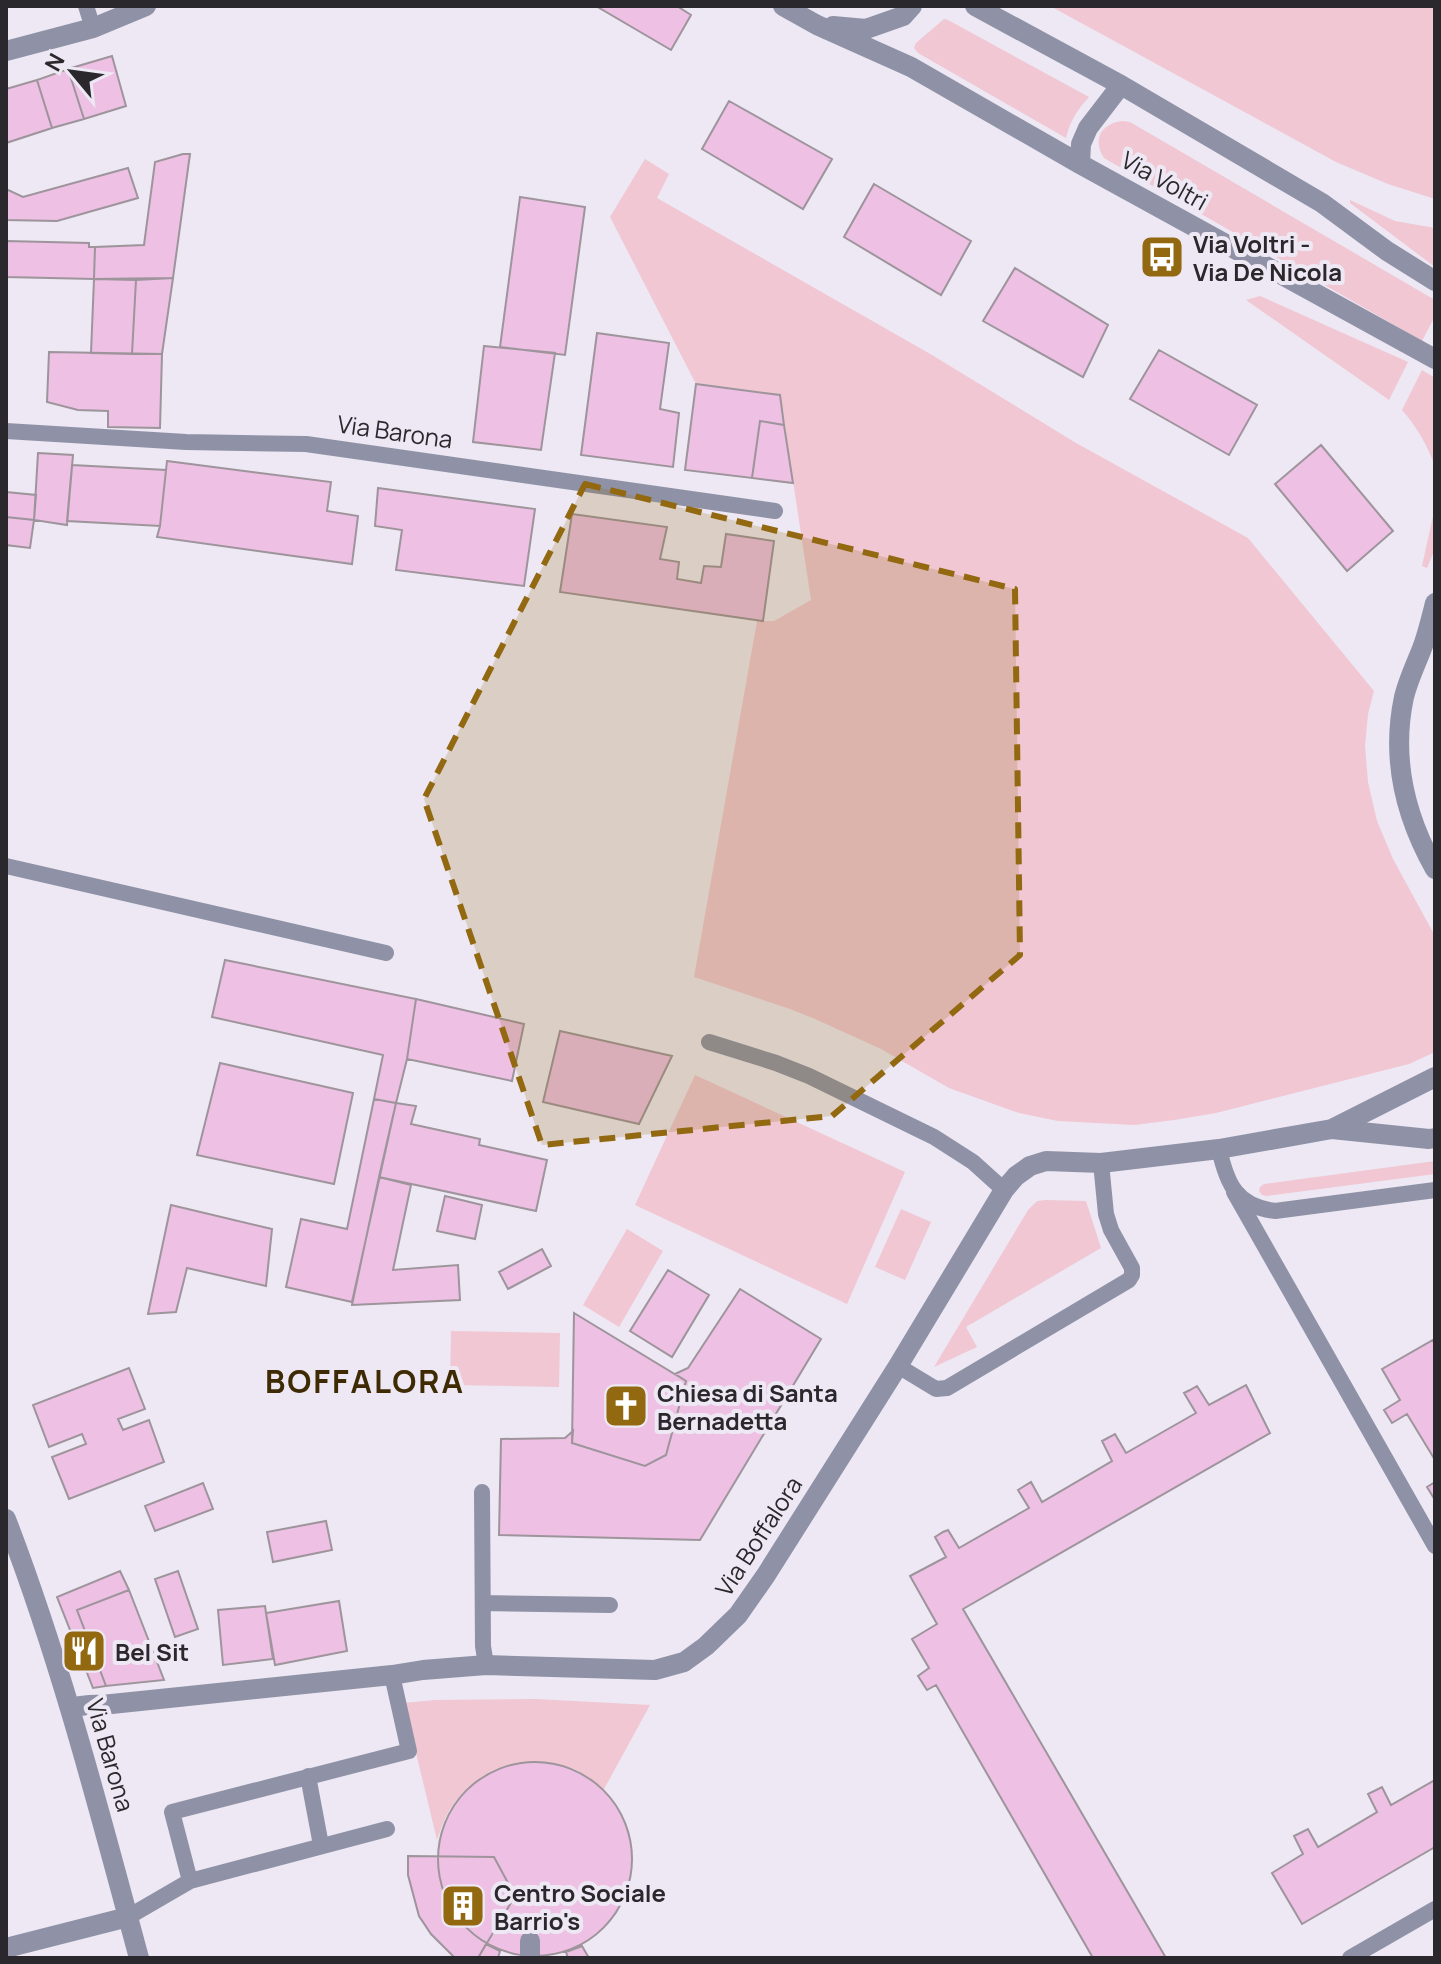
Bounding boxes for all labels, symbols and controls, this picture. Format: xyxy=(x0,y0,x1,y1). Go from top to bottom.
north arrow xyxy=(32,32,112,112)
text: N xyxy=(38,48,71,76)
street label: Via Voltri xyxy=(1116,143,1214,217)
place label: Via Voltri - Via De Nicola xyxy=(1193,227,1342,288)
bus stop icon: Via Voltri - Via De Nicola xyxy=(1138,233,1186,281)
street label: Via Barona xyxy=(335,407,455,455)
district label: BOFFALORA xyxy=(265,1359,465,1403)
place label: Chiesa di Santa Bernadetta xyxy=(657,1376,838,1437)
church icon: Chiesa di Santa Bernadetta xyxy=(602,1382,650,1430)
street label: Via Boffalora xyxy=(707,1470,809,1602)
restaurant icon: Bel Sit xyxy=(60,1627,108,1675)
place label: Bel Sit xyxy=(115,1635,189,1668)
street label: Via Barona xyxy=(79,1695,143,1815)
place label: Centro Sociale Barrio's xyxy=(494,1876,666,1937)
building icon: Centro Sociale Barrio's xyxy=(439,1882,487,1930)

